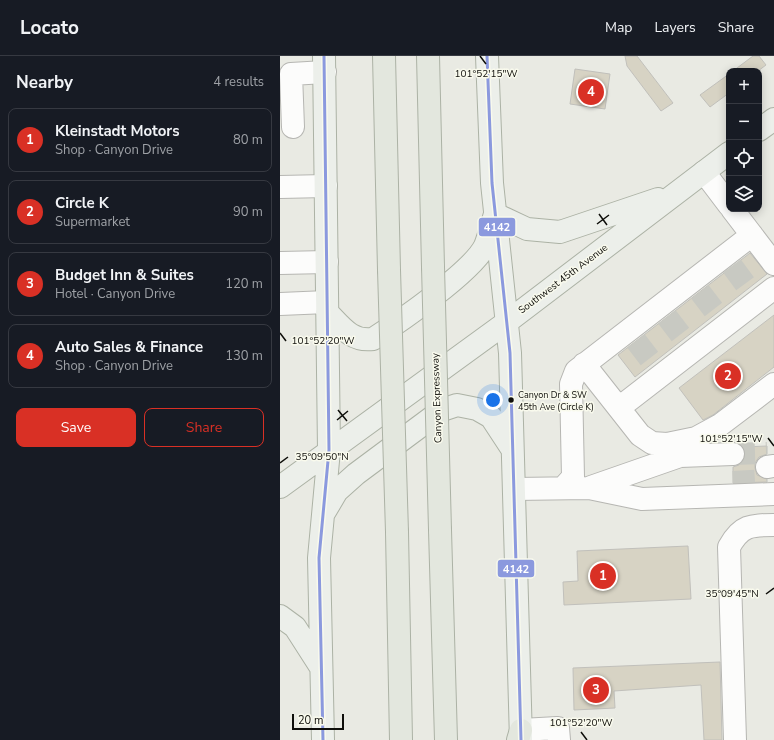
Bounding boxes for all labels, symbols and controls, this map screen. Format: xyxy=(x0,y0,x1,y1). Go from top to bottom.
text: Locato xyxy=(20,15,79,41)
text: Map xyxy=(605,18,632,37)
text: Layers xyxy=(654,18,696,37)
text: Share xyxy=(718,18,754,37)
text: 101°52'15"W xyxy=(455,67,517,81)
map controls xyxy=(726,68,762,212)
button: + xyxy=(726,68,762,104)
text: Nearby xyxy=(16,71,73,94)
text: 4 results xyxy=(213,73,264,91)
pin: 4 xyxy=(578,77,604,107)
button: − xyxy=(726,104,762,140)
text: Kleinstadt Motors xyxy=(55,121,179,141)
text: 1 xyxy=(26,131,34,149)
text: 80 m xyxy=(233,131,263,149)
button: locate xyxy=(726,140,762,176)
text: Shop · Canyon Drive xyxy=(55,141,173,159)
button: layers xyxy=(726,176,762,212)
text: Circle K xyxy=(55,193,109,213)
text: 2 xyxy=(26,203,34,221)
text: 90 m xyxy=(233,203,263,221)
text: Supermarket xyxy=(55,213,130,231)
line badge: 4142 xyxy=(478,217,516,237)
text: 4142 xyxy=(484,220,511,235)
street label: Southwest 45th Avenue xyxy=(515,241,611,317)
text: Budget Inn & Suites xyxy=(55,265,194,285)
text: 3 xyxy=(26,275,34,293)
text: 120 m xyxy=(225,275,263,293)
text: Hotel · Canyon Drive xyxy=(55,285,175,303)
text: 101°52'20"W xyxy=(292,334,354,348)
text: Auto Sales & Finance xyxy=(55,337,203,357)
text: 4 xyxy=(26,347,34,365)
text: 130 m xyxy=(225,347,263,365)
street label: Canyon Expressway xyxy=(428,352,446,443)
text: Shop · Canyon Drive xyxy=(55,357,173,375)
pin: 2 xyxy=(715,361,741,391)
place label: Canyon Dr & SW 45th Ave (Circle K) xyxy=(518,389,594,413)
your location xyxy=(483,390,503,410)
marker: Canyon Dr & SW 45th Ave (Circle K) xyxy=(506,395,516,405)
button: Save xyxy=(16,408,136,447)
button: Share xyxy=(144,408,264,447)
text: 101°52'15"W xyxy=(700,432,762,446)
text: 35°09'50"N xyxy=(295,450,349,464)
line badge: 4142 xyxy=(497,559,535,578)
pin: 1 xyxy=(590,561,616,591)
text: 4142 xyxy=(503,562,530,577)
text: 35°09'45"N xyxy=(705,587,759,601)
pin: 3 xyxy=(583,675,609,705)
scale bar xyxy=(292,712,344,731)
text: 20 m xyxy=(298,713,323,728)
text: 101°52'20"W xyxy=(550,716,612,730)

